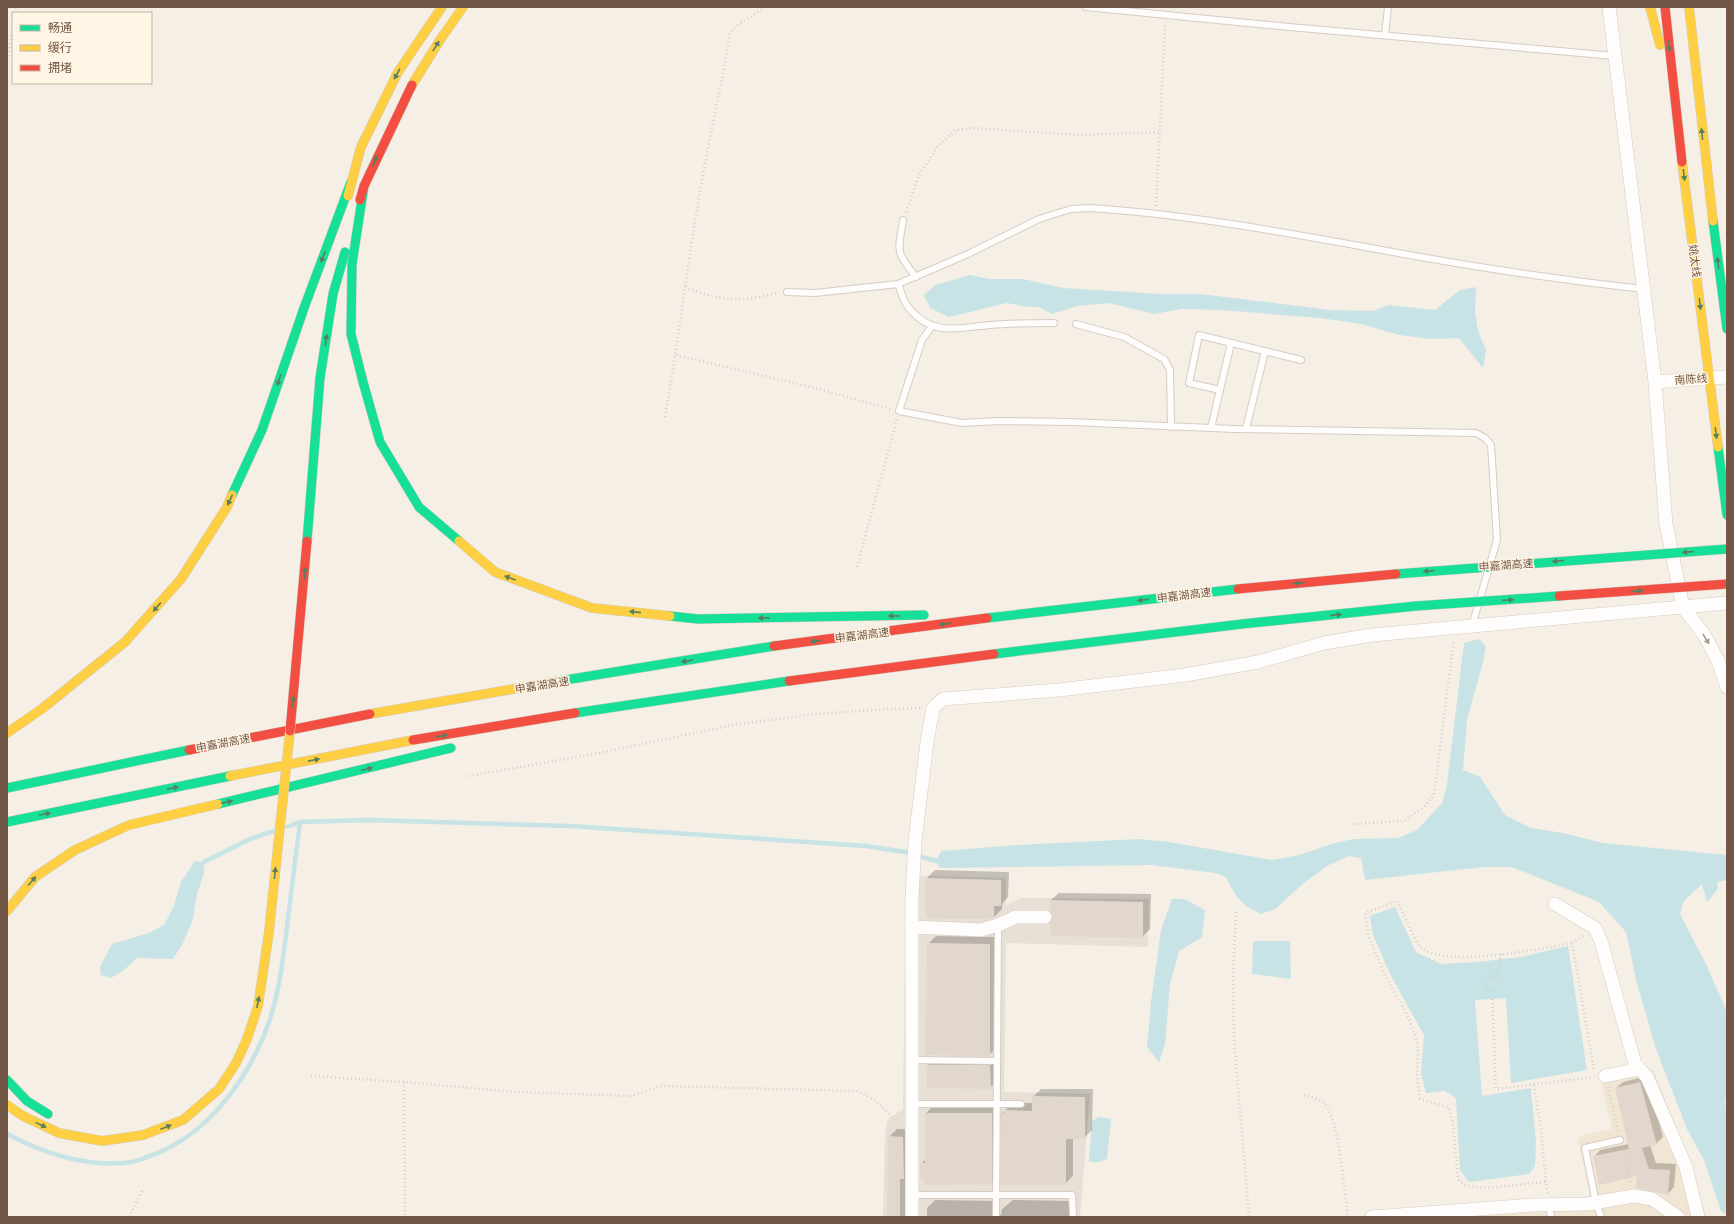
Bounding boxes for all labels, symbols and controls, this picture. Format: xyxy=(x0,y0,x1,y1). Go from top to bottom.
legend xyxy=(12,12,152,84)
text: 畅通 xyxy=(48,21,72,35)
one-way arrow xyxy=(1666,40,1672,52)
text: 缓行 xyxy=(48,41,72,55)
one-way arrow xyxy=(432,41,440,52)
text: 拥堵 xyxy=(48,61,72,75)
one-way arrow xyxy=(394,68,400,80)
one-way arrow xyxy=(1699,128,1705,140)
one-way arrow xyxy=(372,155,378,167)
one-way arrow xyxy=(1680,169,1687,181)
street label: 姚太线 xyxy=(1687,244,1703,278)
one-way arrow xyxy=(319,252,325,264)
one-way arrow xyxy=(1715,257,1721,269)
one-way arrow xyxy=(1697,298,1703,310)
one-way arrow xyxy=(323,334,329,346)
street label: 南陈线 xyxy=(1674,372,1708,386)
one-way arrow xyxy=(276,374,282,386)
one-way arrow xyxy=(1713,427,1720,439)
one-way arrow xyxy=(227,494,233,506)
one-way arrow xyxy=(1682,548,1694,555)
street label: 申嘉湖高速 xyxy=(1478,557,1534,573)
one-way arrow xyxy=(1552,558,1564,565)
one-way arrow xyxy=(301,567,308,579)
one-way arrow xyxy=(1423,568,1435,575)
one-way arrow xyxy=(504,575,516,581)
one-way arrow xyxy=(1293,580,1305,587)
street label: 申嘉湖高速 xyxy=(1156,586,1212,604)
one-way arrow xyxy=(1631,587,1643,594)
one-way arrow xyxy=(1502,596,1514,603)
one-way arrow xyxy=(1137,597,1149,603)
one-way arrow xyxy=(152,602,161,612)
one-way arrow xyxy=(629,609,641,616)
one-way arrow xyxy=(1330,611,1342,618)
one-way arrow xyxy=(888,612,900,619)
one-way arrow xyxy=(757,615,770,621)
one-way arrow xyxy=(939,621,951,627)
street label: 申嘉湖高速 xyxy=(834,626,890,644)
one-way arrow xyxy=(1702,634,1710,644)
one-way arrow xyxy=(810,638,822,644)
one-way arrow xyxy=(681,658,693,664)
street label: 申嘉湖高速 xyxy=(514,675,570,695)
one-way arrow xyxy=(290,696,296,708)
street label: 申嘉湖高速 xyxy=(195,732,251,754)
one-way arrow xyxy=(435,733,448,739)
one-way arrow xyxy=(308,757,320,763)
one-way arrow xyxy=(361,765,374,771)
one-way arrow xyxy=(166,785,179,791)
one-way arrow xyxy=(221,799,234,805)
one-way arrow xyxy=(39,811,51,817)
one-way arrow xyxy=(272,867,278,879)
one-way arrow xyxy=(27,876,36,886)
one-way arrow xyxy=(255,996,261,1008)
one-way arrow xyxy=(35,1122,47,1128)
one-way arrow xyxy=(160,1123,172,1129)

